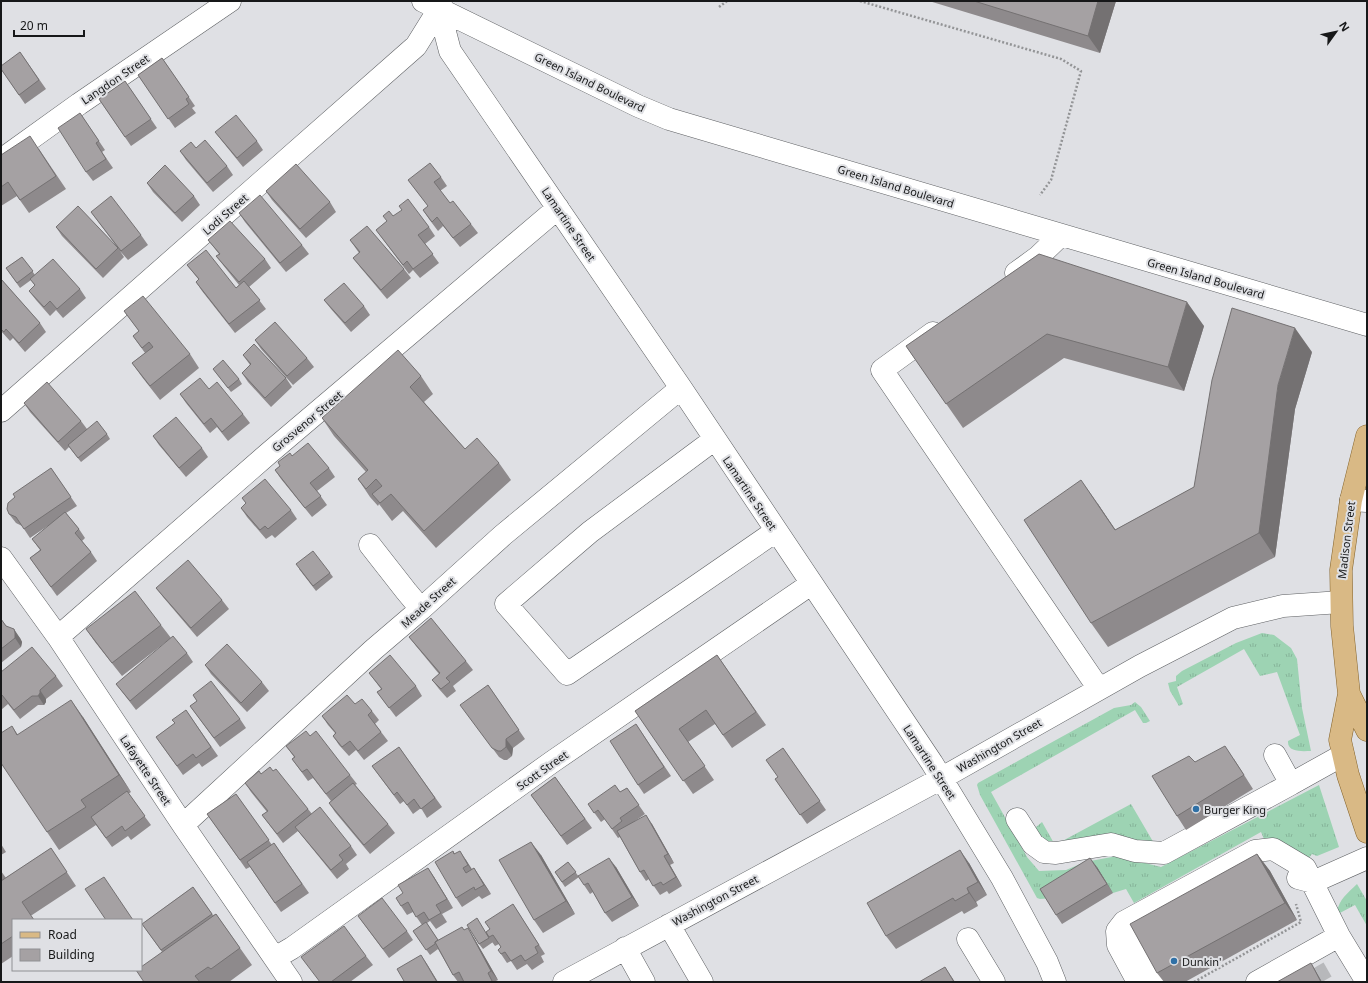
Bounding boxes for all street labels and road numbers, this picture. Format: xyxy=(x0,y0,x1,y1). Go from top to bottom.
street label: Green Island Boulevard xyxy=(532,49,648,115)
street label: Langdon Street xyxy=(78,51,152,107)
street label: Green Island Boulevard xyxy=(836,161,956,211)
street label: Lamartine Street xyxy=(539,184,599,264)
street label: Lodi Street xyxy=(199,190,251,238)
street label: Green Island Boulevard xyxy=(1146,254,1266,302)
street label: Grosvenor Street xyxy=(269,387,345,455)
street label: Lamartine Street xyxy=(720,453,780,533)
street label: Madison Street xyxy=(1334,500,1358,580)
street label: Meade Street xyxy=(397,573,459,631)
street label: Washington Street xyxy=(954,715,1044,775)
street label: Lamartine Street xyxy=(900,722,960,802)
street label: Lafayette Street xyxy=(117,732,175,808)
street label: Scott Street xyxy=(513,747,571,793)
street label: Washington Street xyxy=(669,871,761,929)

